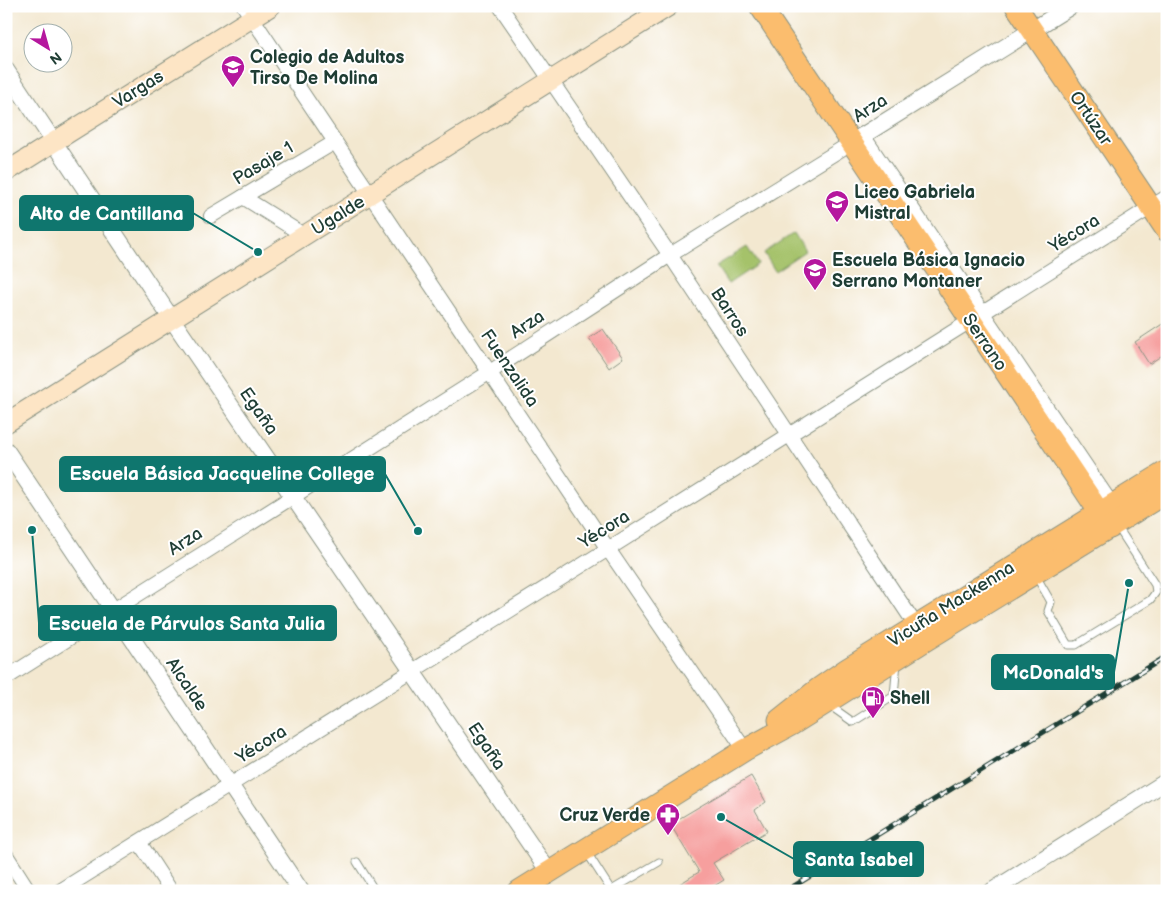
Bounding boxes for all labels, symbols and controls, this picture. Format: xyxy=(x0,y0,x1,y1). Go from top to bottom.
north arrow xyxy=(22,22,72,72)
place label: Colegio de Adultos Tirso De Molina xyxy=(250,47,404,89)
text: N xyxy=(46,48,65,68)
school or university icon: Colegio de Adultos Tirso De Molina xyxy=(220,54,246,88)
street label: Vargas xyxy=(109,66,167,113)
street label: Ortúzar xyxy=(1065,87,1117,150)
street label: Arza xyxy=(849,90,891,127)
street label: Pasaje 1 xyxy=(229,137,297,190)
place label: Liceo Gabriela Mistral xyxy=(854,182,975,224)
school or university icon: Liceo Gabriela Mistral xyxy=(824,189,850,223)
street label: Ugalde xyxy=(308,191,369,240)
callout: Alto de Cantillana xyxy=(20,196,193,230)
text: Alto de Cantillana xyxy=(29,203,184,226)
street label: Yécora xyxy=(1044,210,1104,258)
place label: Escuela Básica Ignacio Serrano Montaner xyxy=(832,250,1025,292)
school or university icon: Escuela Básica Ignacio Serrano Montaner xyxy=(802,257,828,291)
street label: Barros xyxy=(706,284,753,341)
street label: Arza xyxy=(506,306,548,343)
street label: Serrano xyxy=(958,310,1011,375)
street label: Fuenzalida xyxy=(476,326,543,411)
street label: Egaña xyxy=(235,384,282,439)
callout: Escuela Básica Jacqueline College xyxy=(60,457,385,491)
text: Escuela Básica Jacqueline College xyxy=(69,463,375,486)
street label: Yécora xyxy=(574,506,634,554)
street label: Arza xyxy=(164,523,206,560)
street label: Vicuña Mackenna xyxy=(884,557,1018,652)
callout: Escuela de Párvulos Santa Julia xyxy=(39,606,336,640)
text: Escuela de Párvulos Santa Julia xyxy=(49,613,325,636)
street label: Alcalde xyxy=(161,654,212,715)
callout: McDonald's xyxy=(992,655,1114,689)
text: McDonald's xyxy=(1002,662,1104,685)
fuel station icon: Shell xyxy=(860,685,886,719)
place label: Shell xyxy=(890,688,930,709)
street label: Egaña xyxy=(463,719,510,774)
street label: Yécora xyxy=(231,721,291,769)
pharmacy icon: Cruz Verde xyxy=(655,802,681,836)
place label: Cruz Verde xyxy=(560,805,650,826)
callout: Santa Isabel xyxy=(794,842,923,876)
text: Santa Isabel xyxy=(805,849,913,872)

